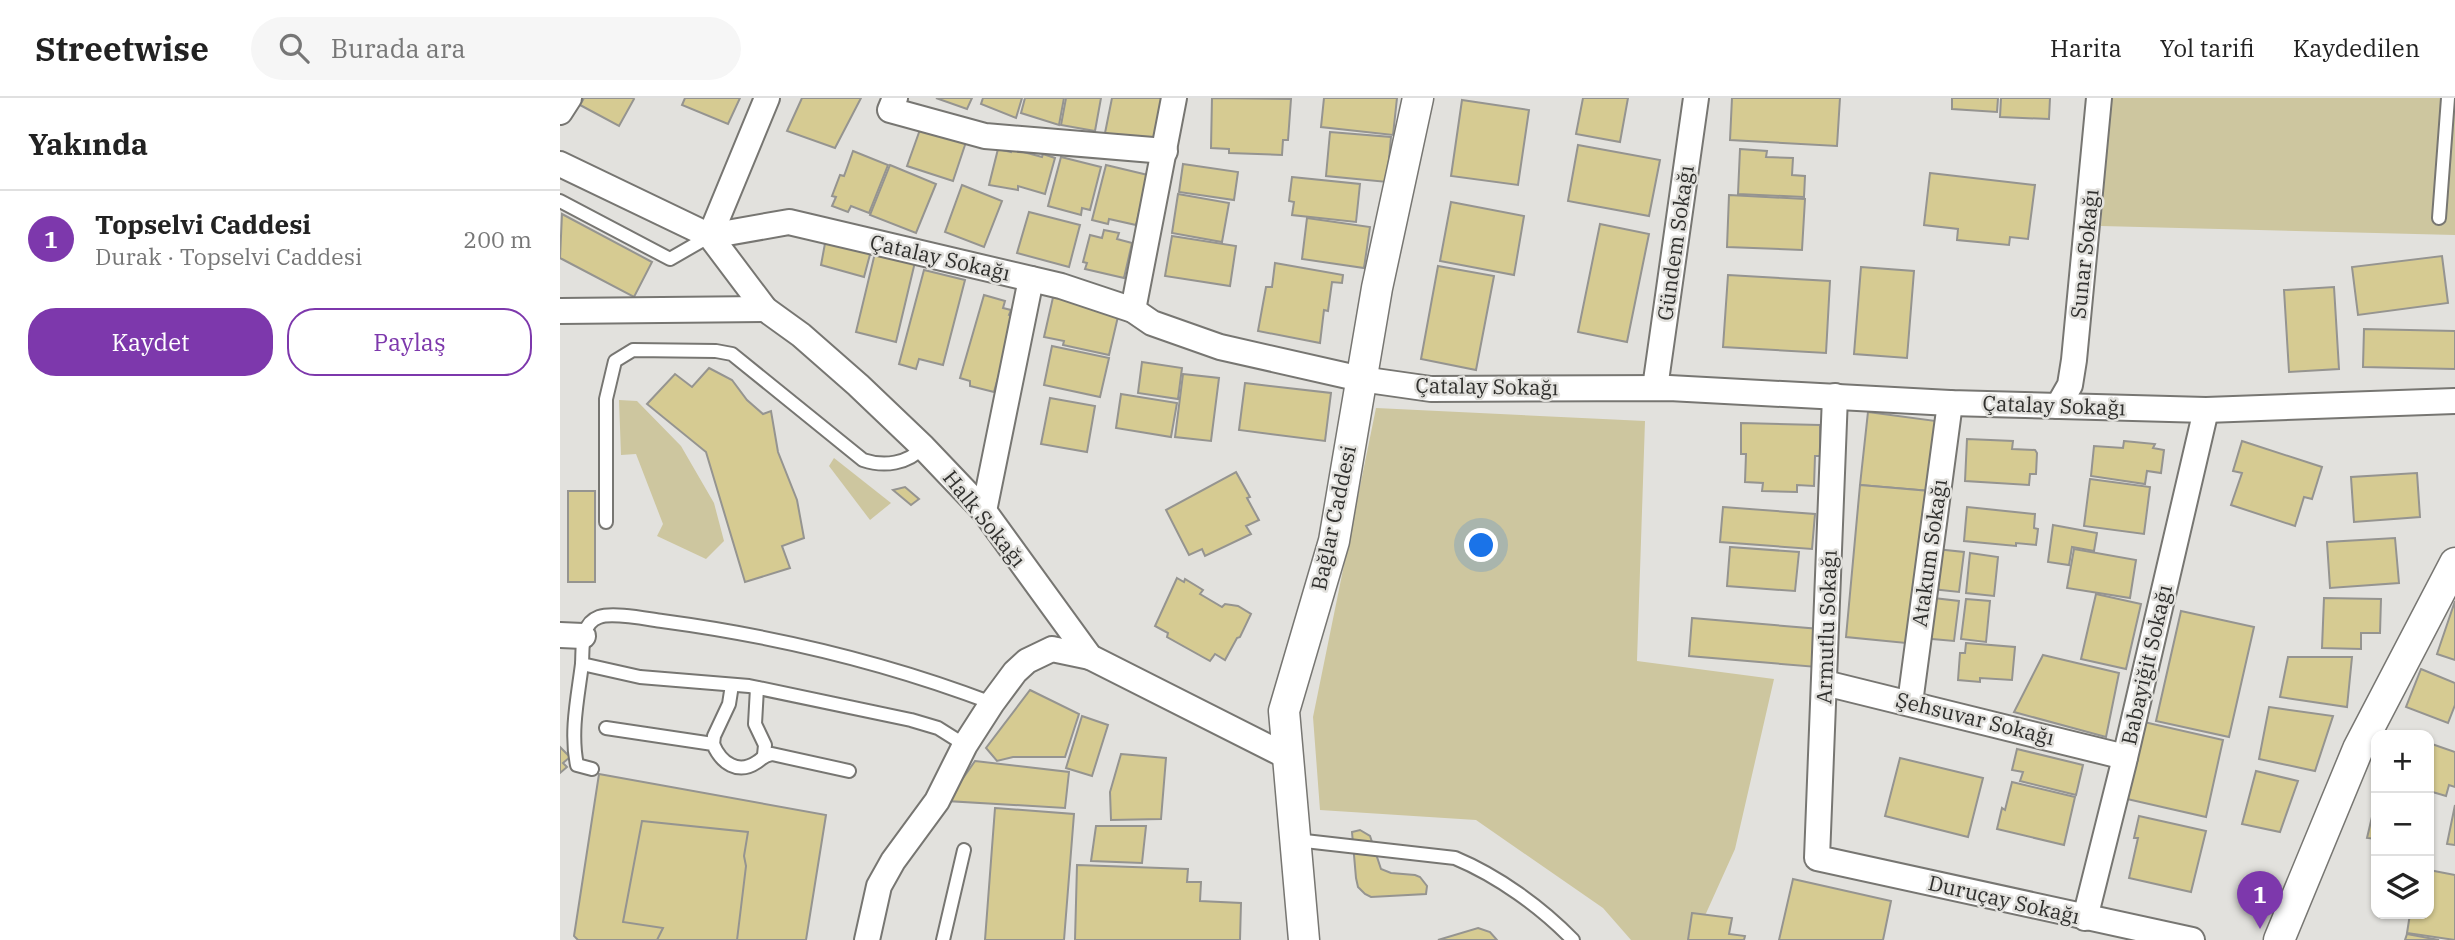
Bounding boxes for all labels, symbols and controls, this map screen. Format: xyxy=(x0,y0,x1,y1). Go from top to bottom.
search box xyxy=(251,17,741,80)
text: Streetwise xyxy=(35,27,209,70)
icon: search xyxy=(275,29,313,67)
text: Burada ara xyxy=(331,31,466,65)
text: Harita xyxy=(2050,32,2122,64)
text: Yol tarifi xyxy=(2160,32,2255,64)
text: Kaydedilen xyxy=(2293,32,2420,64)
text: Yakında xyxy=(28,124,148,163)
street label: Gündem Sokağı xyxy=(1650,163,1700,322)
street label: Sunar Sokağı xyxy=(2063,188,2105,320)
text: Topselvi Caddesi xyxy=(95,207,311,241)
text: 1 xyxy=(44,224,58,254)
text: 200 m xyxy=(463,224,532,254)
street label: Çatalay Sokağı xyxy=(867,227,1013,287)
text: Durak · Topselvi Caddesi xyxy=(95,241,362,271)
button: Kaydet xyxy=(28,308,273,376)
button: Paylaş xyxy=(287,308,532,376)
street label: Çatalay Sokağı xyxy=(1415,371,1559,401)
street label: Çatalay Sokağı xyxy=(1982,389,2126,421)
street label: Bağlar Caddesi xyxy=(1304,443,1362,593)
street label: Halk Sokağı xyxy=(937,464,1033,573)
street label: Atakum Sokağı xyxy=(1905,477,1953,629)
your location xyxy=(1464,528,1498,562)
street label: Armutlu Sokağı xyxy=(1809,549,1843,705)
street label: Babayiğit Sokağı xyxy=(2114,582,2178,748)
street label: Şehsuvar Sokağı xyxy=(1893,685,2057,751)
map controls xyxy=(2371,730,2434,919)
button: + xyxy=(2371,730,2434,793)
button: − xyxy=(2371,793,2434,856)
button: layers xyxy=(2371,856,2434,919)
street label: Duruçay Sokağı xyxy=(1926,868,2083,930)
pin: 1 xyxy=(2237,871,2283,929)

